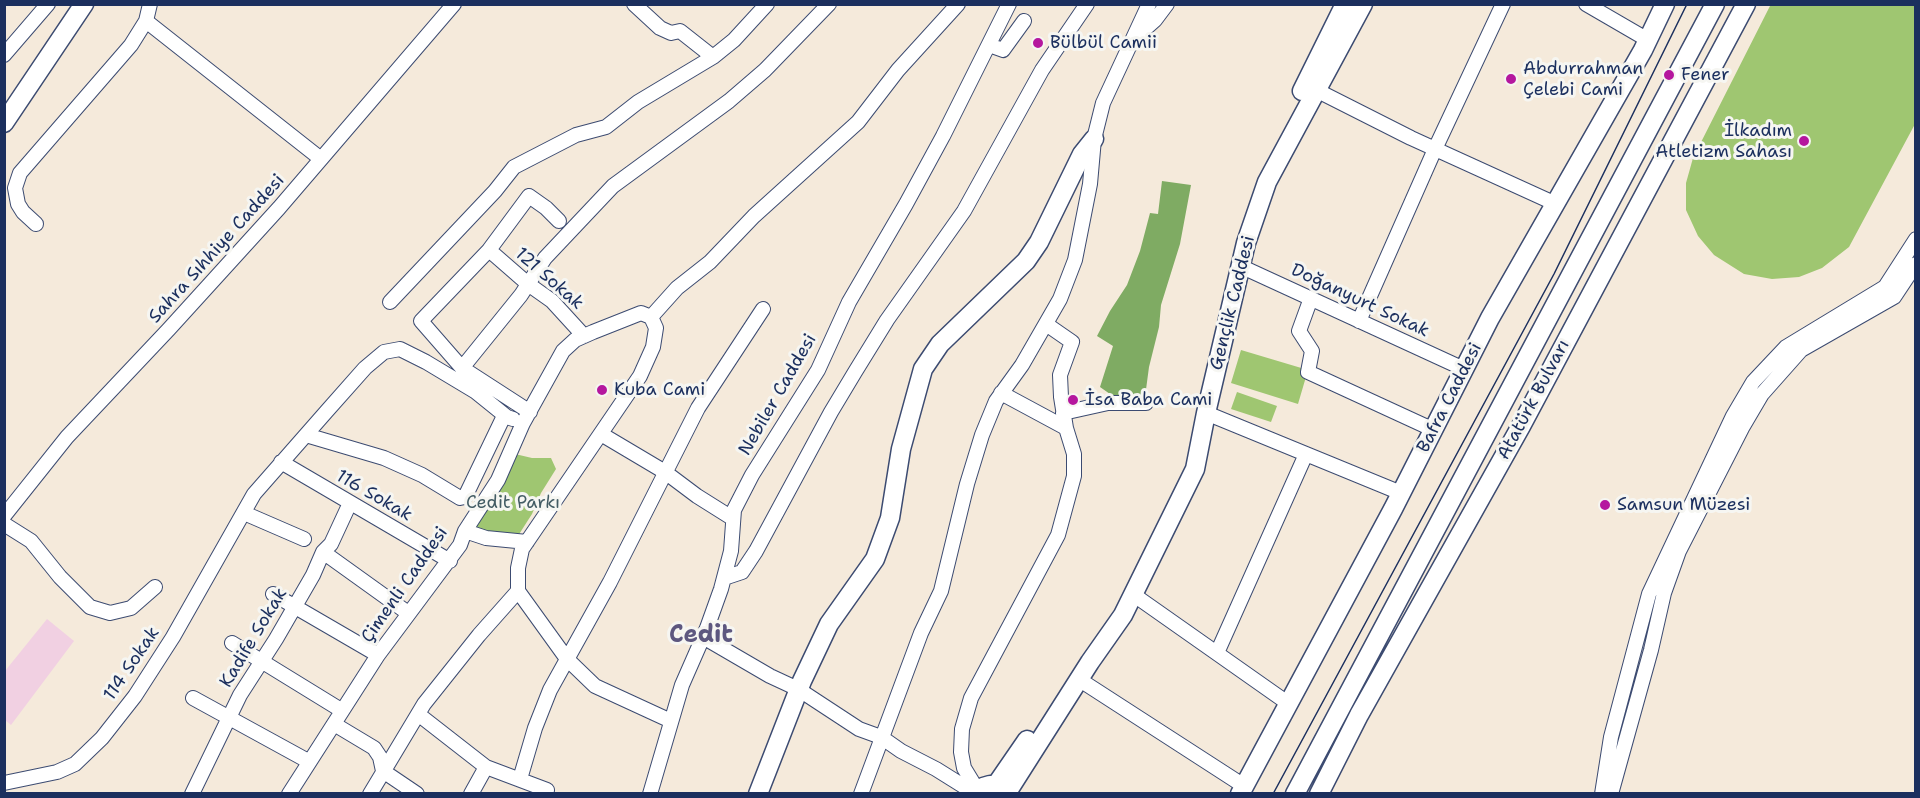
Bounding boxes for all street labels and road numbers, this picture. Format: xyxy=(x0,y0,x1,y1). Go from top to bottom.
street label: Sahra Sıhhiye Caddesi xyxy=(145,170,289,328)
street label: Gençlik Caddesi xyxy=(1206,234,1260,372)
street label: 121 Sokak xyxy=(510,243,588,315)
street label: Doğanyurt Sokak xyxy=(1287,260,1433,342)
street label: Nebiler Caddesi xyxy=(734,330,822,460)
street label: Atatürk Bulvarı xyxy=(1493,336,1575,464)
street label: Bafra Caddesi xyxy=(1413,339,1487,457)
street label: 116 Sokak xyxy=(332,466,416,526)
street label: Çimenli Caddesi xyxy=(357,523,453,647)
street label: Kadife Sokak xyxy=(216,584,292,692)
street label: 114 Sokak xyxy=(100,623,164,705)

